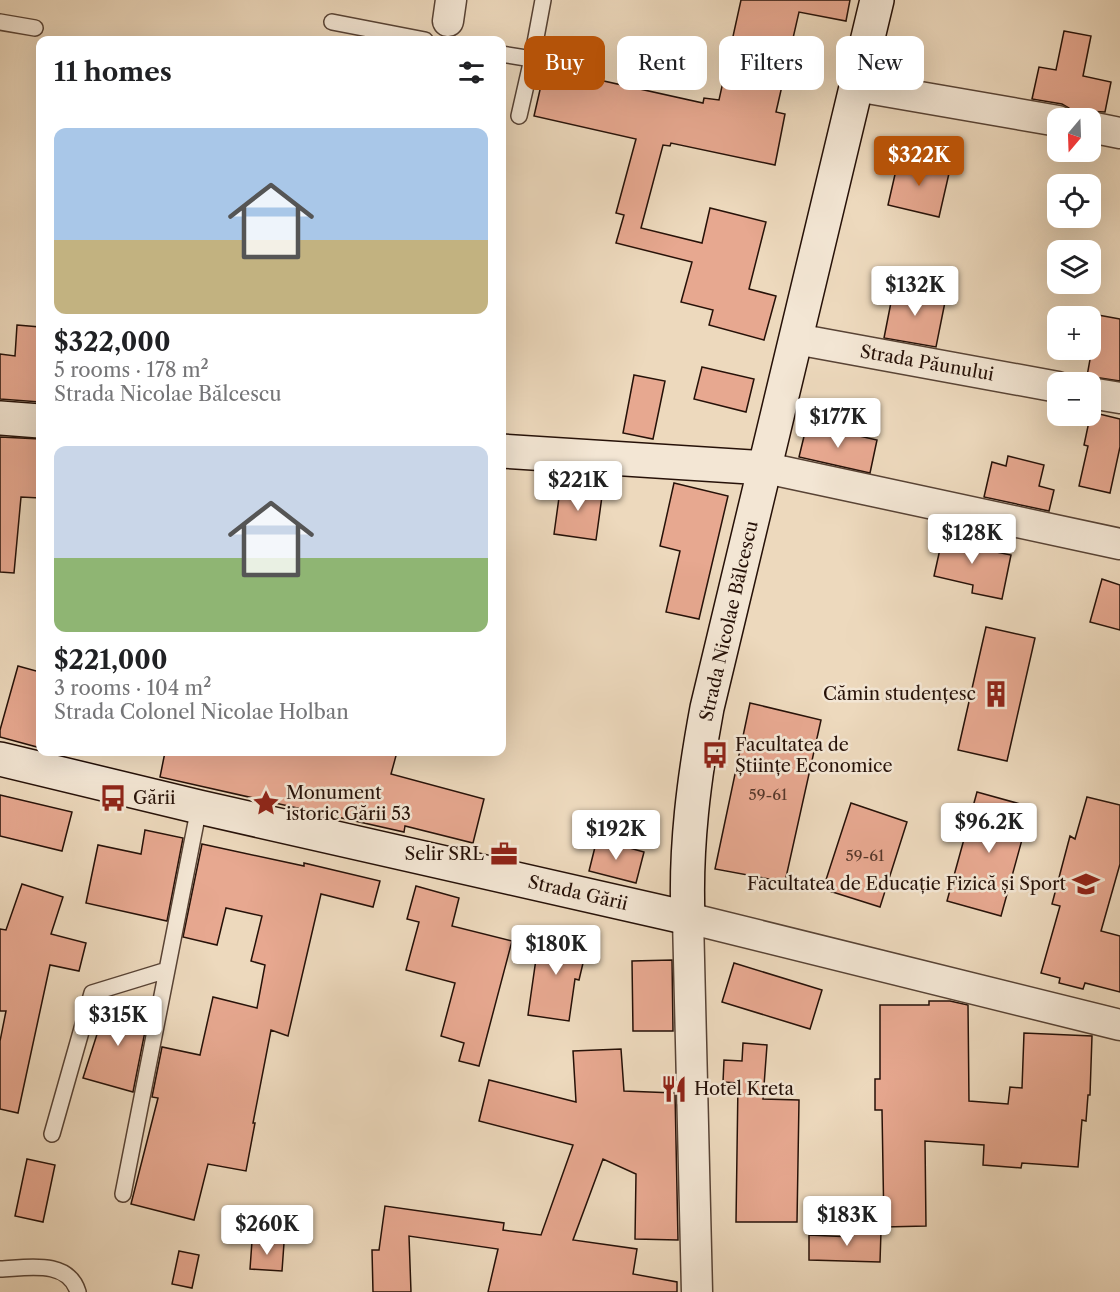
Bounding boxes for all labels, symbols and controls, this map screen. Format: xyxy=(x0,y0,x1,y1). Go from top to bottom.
chip: Buy xyxy=(524,36,605,90)
chip: Rent xyxy=(617,36,707,90)
chip: Filters xyxy=(719,36,824,90)
chip: New xyxy=(836,36,924,90)
text: 11 homes xyxy=(54,56,172,88)
icon: filters xyxy=(455,56,488,89)
north arrow xyxy=(1047,108,1101,162)
map controls xyxy=(1047,108,1101,426)
pin: $322K xyxy=(877,136,961,187)
text: $322K xyxy=(888,143,950,167)
icon: home xyxy=(217,167,325,275)
button: locate xyxy=(1047,174,1101,228)
button: layers xyxy=(1047,240,1101,294)
pin: $132K xyxy=(873,266,957,317)
text: $132K xyxy=(885,273,945,297)
button: + xyxy=(1047,306,1101,360)
text: $322,000 xyxy=(54,326,170,358)
street label: Strada Păunului xyxy=(858,340,996,386)
text: 5 rooms · 178 m² xyxy=(54,358,209,382)
button: − xyxy=(1047,372,1101,426)
text: Strada Nicolae Bălcescu xyxy=(54,382,282,406)
pin: $177K xyxy=(796,398,880,449)
text: $177K xyxy=(809,405,867,429)
pin: $221K xyxy=(536,461,620,512)
text: $221K xyxy=(548,468,608,492)
icon: home xyxy=(217,485,325,593)
pin: $128K xyxy=(930,514,1014,565)
street label: Strada Nicolae Bălcescu xyxy=(695,519,763,723)
text: $128K xyxy=(942,521,1002,545)
text: $221,000 xyxy=(54,644,167,676)
text: 3 rooms · 104 m² xyxy=(54,676,211,700)
building icon: Cămin studențesc xyxy=(981,679,1011,709)
place label: Cămin studențesc xyxy=(823,683,976,705)
text: Strada Colonel Nicolae Holban xyxy=(54,700,349,724)
place label: Facultatea de Științe Economice xyxy=(735,734,893,777)
bus stop icon: Facultatea de Științe Economice xyxy=(700,740,730,770)
place label: Monument istoric Gării 53 xyxy=(286,782,411,825)
bus stop icon: Gării xyxy=(98,783,128,813)
house number: 59-61 xyxy=(749,785,788,804)
place label: Gării xyxy=(133,787,176,809)
place icon: Monument istoric Gării 53 xyxy=(251,788,281,818)
pin: $96.2K xyxy=(940,803,1038,854)
pin: $192K xyxy=(574,810,658,861)
text: $96.2K xyxy=(955,810,1023,834)
text: $192K xyxy=(586,817,646,841)
office icon: Selir SRL xyxy=(489,839,519,869)
place label: Selir SRL xyxy=(405,843,484,865)
house number: 59-61 xyxy=(846,846,885,865)
school or university icon: Facultatea de Educație Fizică și Sport xyxy=(1071,869,1101,899)
street label: Strada Gării xyxy=(526,871,631,915)
place label: Facultatea de Educație Fizică și Sport xyxy=(747,873,1067,895)
pin: $180K xyxy=(514,925,598,976)
text: $180K xyxy=(525,932,587,956)
pin: $315K xyxy=(76,996,160,1047)
text: $315K xyxy=(89,1003,147,1027)
restaurant icon: Hotel Kreta xyxy=(659,1074,689,1104)
place label: Hotel Kreta xyxy=(694,1078,794,1100)
pin: $183K xyxy=(805,1196,889,1247)
text: $183K xyxy=(817,1203,877,1227)
pin: $260K xyxy=(225,1205,309,1256)
text: $260K xyxy=(235,1212,299,1236)

